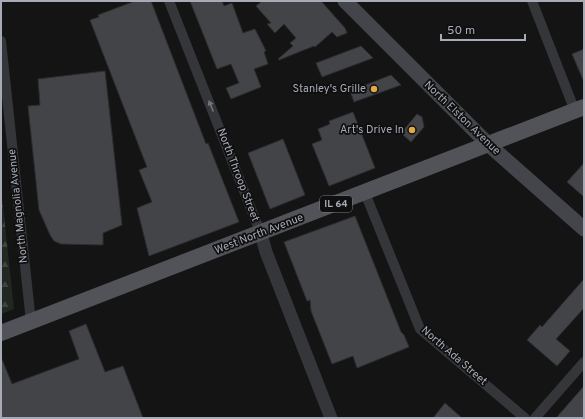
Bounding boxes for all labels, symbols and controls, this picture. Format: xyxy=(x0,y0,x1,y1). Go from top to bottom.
scale bar xyxy=(441,16,525,42)
text: 50 m xyxy=(447,23,475,39)
street label: North Elston Avenue xyxy=(421,78,503,158)
place label: Stanley's Grille xyxy=(293,82,366,96)
marker: Stanley's Grille xyxy=(369,84,379,94)
one-way arrow xyxy=(208,100,214,112)
place label: Art's Drive In xyxy=(340,123,404,137)
marker: Art's Drive In xyxy=(407,125,417,135)
street label: North Throop Street xyxy=(214,126,262,224)
street label: North Magnolia Avenue xyxy=(5,148,31,264)
road number: IL 64 xyxy=(320,196,352,212)
street label: West North Avenue xyxy=(213,211,305,257)
street label: North Ada Street xyxy=(418,324,490,388)

